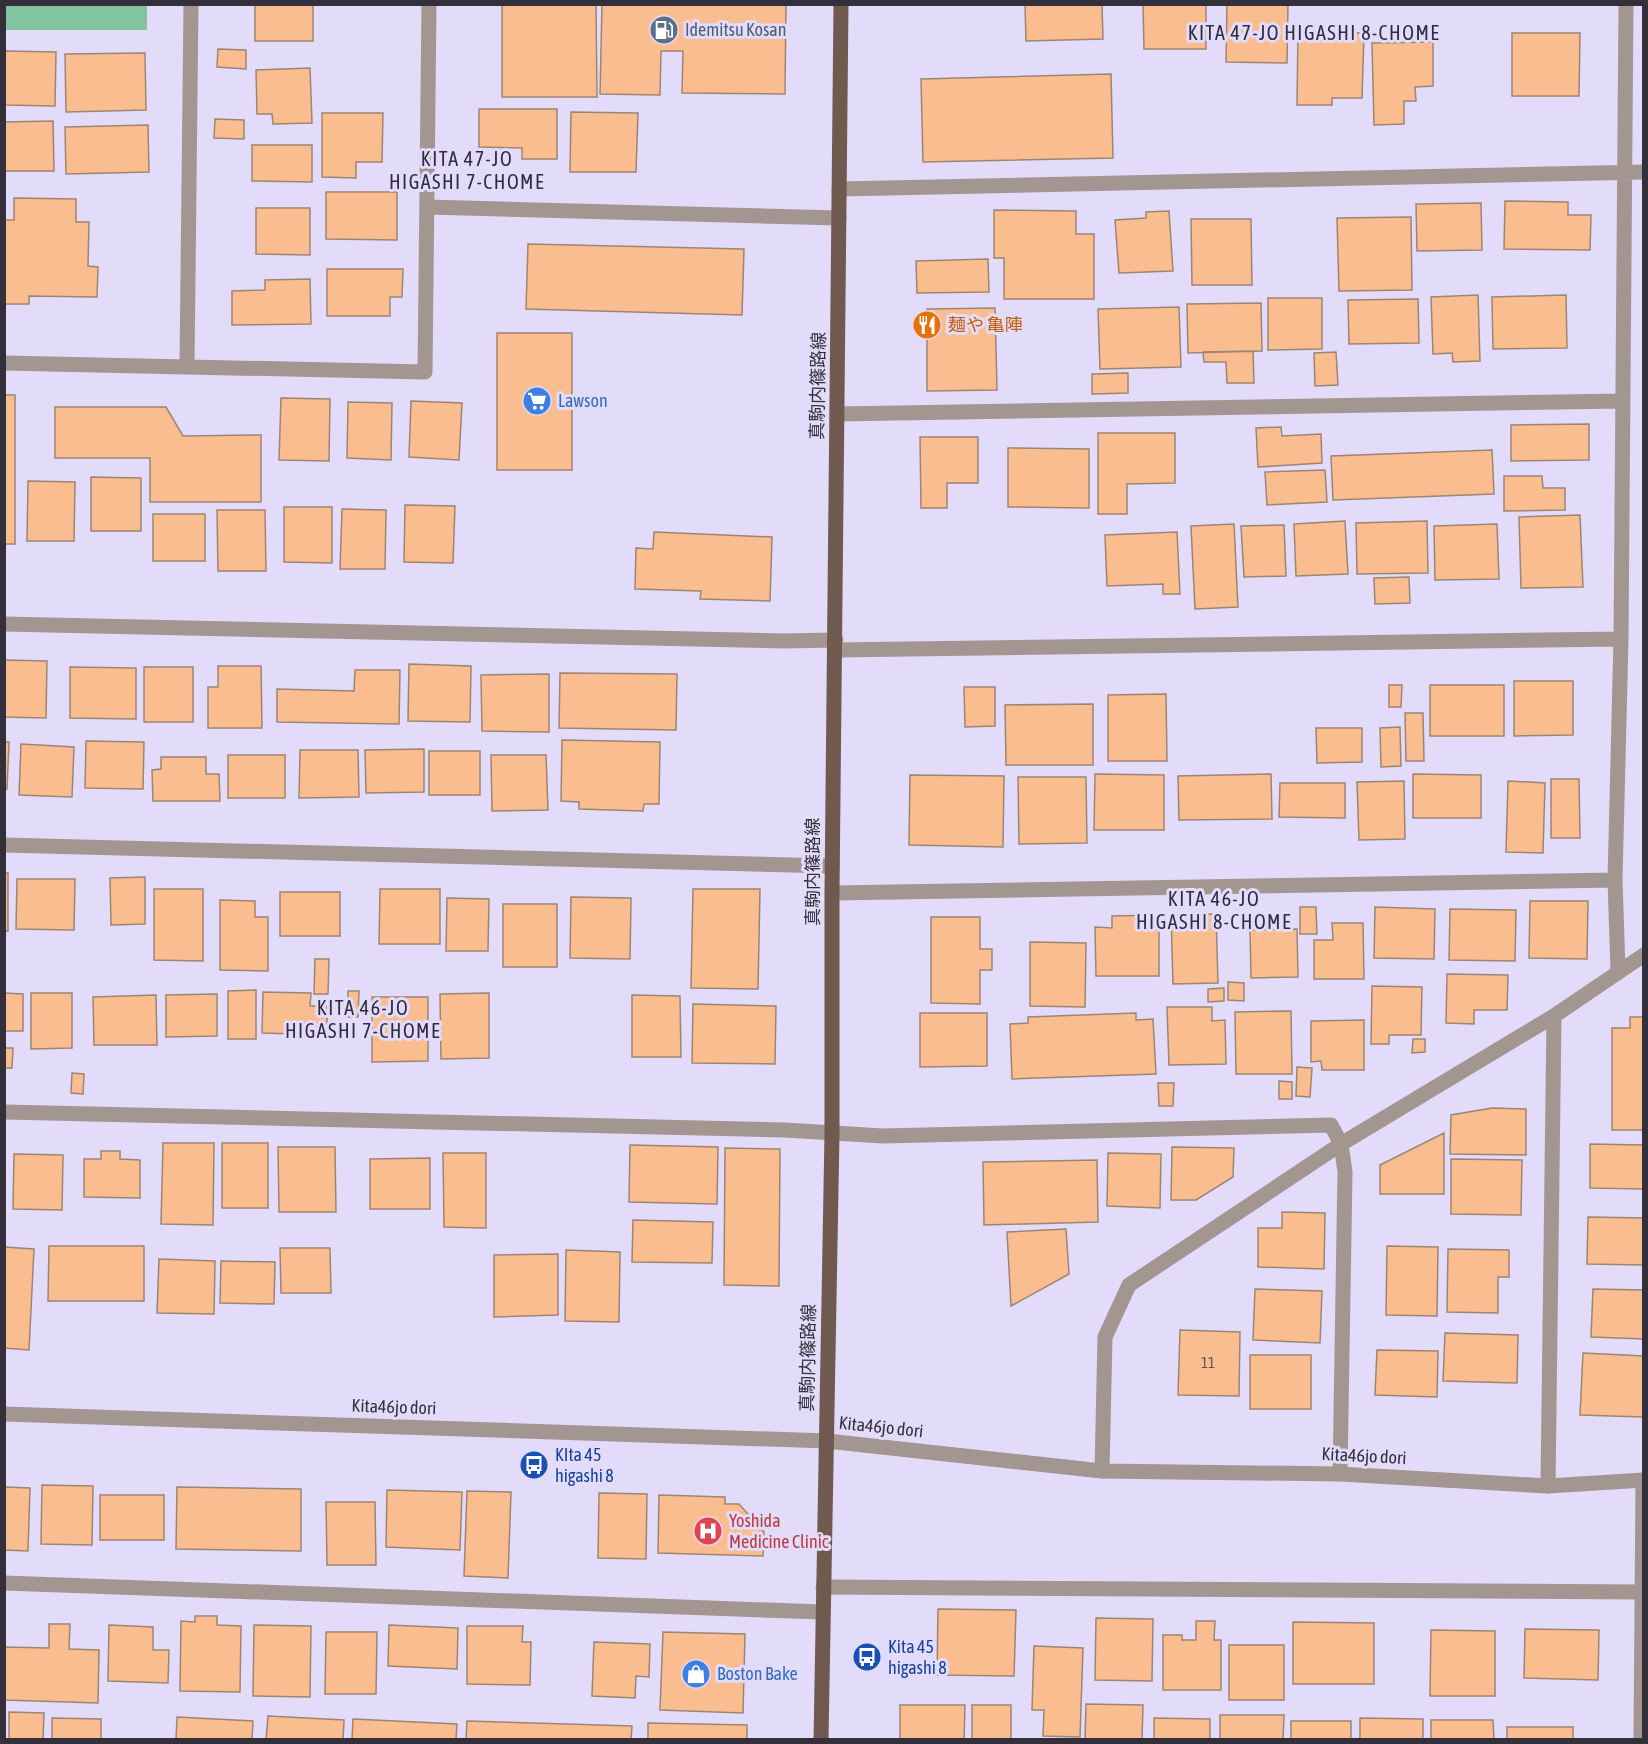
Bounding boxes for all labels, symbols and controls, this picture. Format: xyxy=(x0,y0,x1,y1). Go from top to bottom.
fuel station icon: Idemitsu Kosan xyxy=(648,14,680,46)
place label: Idemitsu Kosan xyxy=(685,19,786,40)
district label: KITA 47-JO HIGASHI 8-CHOME xyxy=(1188,21,1440,44)
district label: KITA 47-JO HIGASHI 7-CHOME xyxy=(389,147,545,193)
restaurant icon: 麺や 亀陣 xyxy=(911,309,943,341)
place label: 麺や 亀陣 xyxy=(948,314,1022,335)
street label: 真駒内篠路線 xyxy=(806,332,829,440)
supermarket icon: Lawson xyxy=(521,385,553,417)
place label: Lawson xyxy=(558,390,608,411)
street label: 真駒内篠路線 xyxy=(802,818,823,926)
district label: KITA 46-JO HIGASHI 8-CHOME xyxy=(1136,887,1292,933)
district label: KITA 46-JO HIGASHI 7-CHOME xyxy=(285,996,441,1042)
street label: 真駒内篠路線 xyxy=(796,1304,819,1412)
house number: 11 xyxy=(1201,1354,1215,1371)
street label: Kita46jo dori xyxy=(351,1395,437,1418)
street label: Kita46jo dori xyxy=(838,1412,924,1441)
street label: Kita46jo dori xyxy=(1321,1443,1407,1468)
place label: KIta 45 higashi 8 xyxy=(555,1444,614,1486)
bus stop icon: KIta 45 higashi 8 xyxy=(518,1449,550,1481)
place label: Yoshida Medicine Clinic xyxy=(729,1510,829,1552)
hospital icon: Yoshida Medicine Clinic xyxy=(692,1515,724,1547)
place label: Kita 45 higashi 8 xyxy=(888,1636,947,1678)
bus stop icon: Kita 45 higashi 8 xyxy=(851,1641,883,1673)
shop icon: Boston Bake xyxy=(680,1658,712,1690)
place label: Boston Bake xyxy=(717,1663,798,1684)

